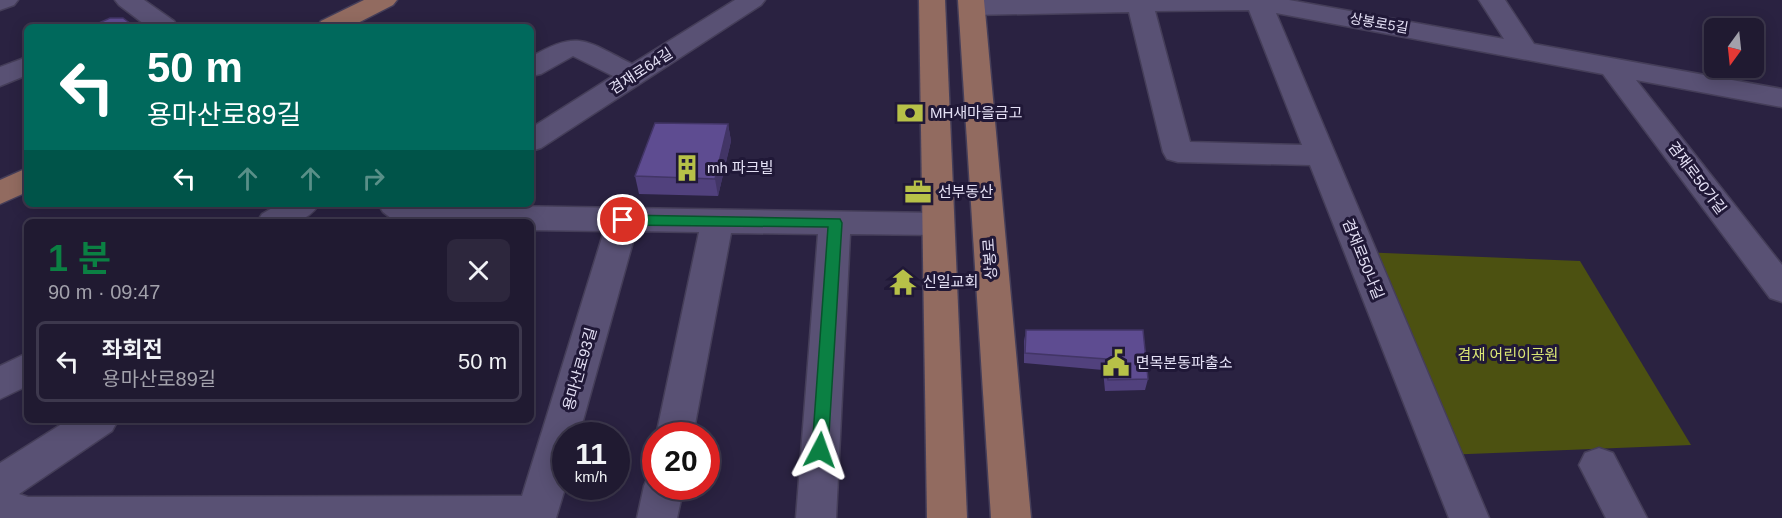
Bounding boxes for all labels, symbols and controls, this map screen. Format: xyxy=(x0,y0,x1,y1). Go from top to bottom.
street label: 상봉로5길 xyxy=(1348,10,1410,36)
north arrow xyxy=(1704,18,1764,78)
map controls xyxy=(1704,18,1764,78)
text: 50 m xyxy=(147,44,243,91)
street label: 겸재로64길 xyxy=(606,44,676,97)
icon: left xyxy=(48,48,126,126)
bank icon: MH새마을금고 xyxy=(895,98,925,128)
text: 용마산로89길 xyxy=(147,100,301,130)
place label: MH새마을금고 xyxy=(930,104,1023,121)
street label: 겸재로50가길 xyxy=(1665,138,1730,217)
building icon: mh 파크빌 xyxy=(672,153,702,183)
place label: mh 파크빌 xyxy=(707,159,773,176)
icon: left xyxy=(168,162,201,195)
icon: ahead xyxy=(231,162,264,195)
icon: ahead xyxy=(294,162,327,195)
icon: right xyxy=(357,162,390,195)
office icon: 선부동산 xyxy=(903,177,933,207)
place label: 선부동산 xyxy=(938,183,993,200)
pin xyxy=(597,194,648,245)
icon: arrive xyxy=(606,203,639,236)
street label: 겸재로50나길 xyxy=(1340,216,1387,302)
text: 1 분 xyxy=(48,238,111,279)
street label: 상봉로 xyxy=(980,238,999,280)
button: close xyxy=(447,239,510,302)
temple icon: 신일교회 xyxy=(888,267,918,297)
place label: 신일교회 xyxy=(923,273,978,290)
text: 90 m · 09:47 xyxy=(48,281,160,303)
street label: 용마산로93길 xyxy=(560,325,599,412)
text: 좌회전 xyxy=(102,337,163,362)
icon: left xyxy=(51,345,84,378)
park label: 겸재 어린이공원 xyxy=(1458,346,1558,363)
public building icon: 면목본동파출소 xyxy=(1101,348,1131,378)
text: 50 m xyxy=(458,349,507,374)
place label: 면목본동파출소 xyxy=(1136,354,1233,371)
text: 용마산로89길 xyxy=(102,368,216,390)
position arrow xyxy=(788,418,852,482)
speed limit sign: 20 xyxy=(642,422,720,500)
text: 11 xyxy=(575,437,607,470)
text: km/h xyxy=(575,468,607,485)

